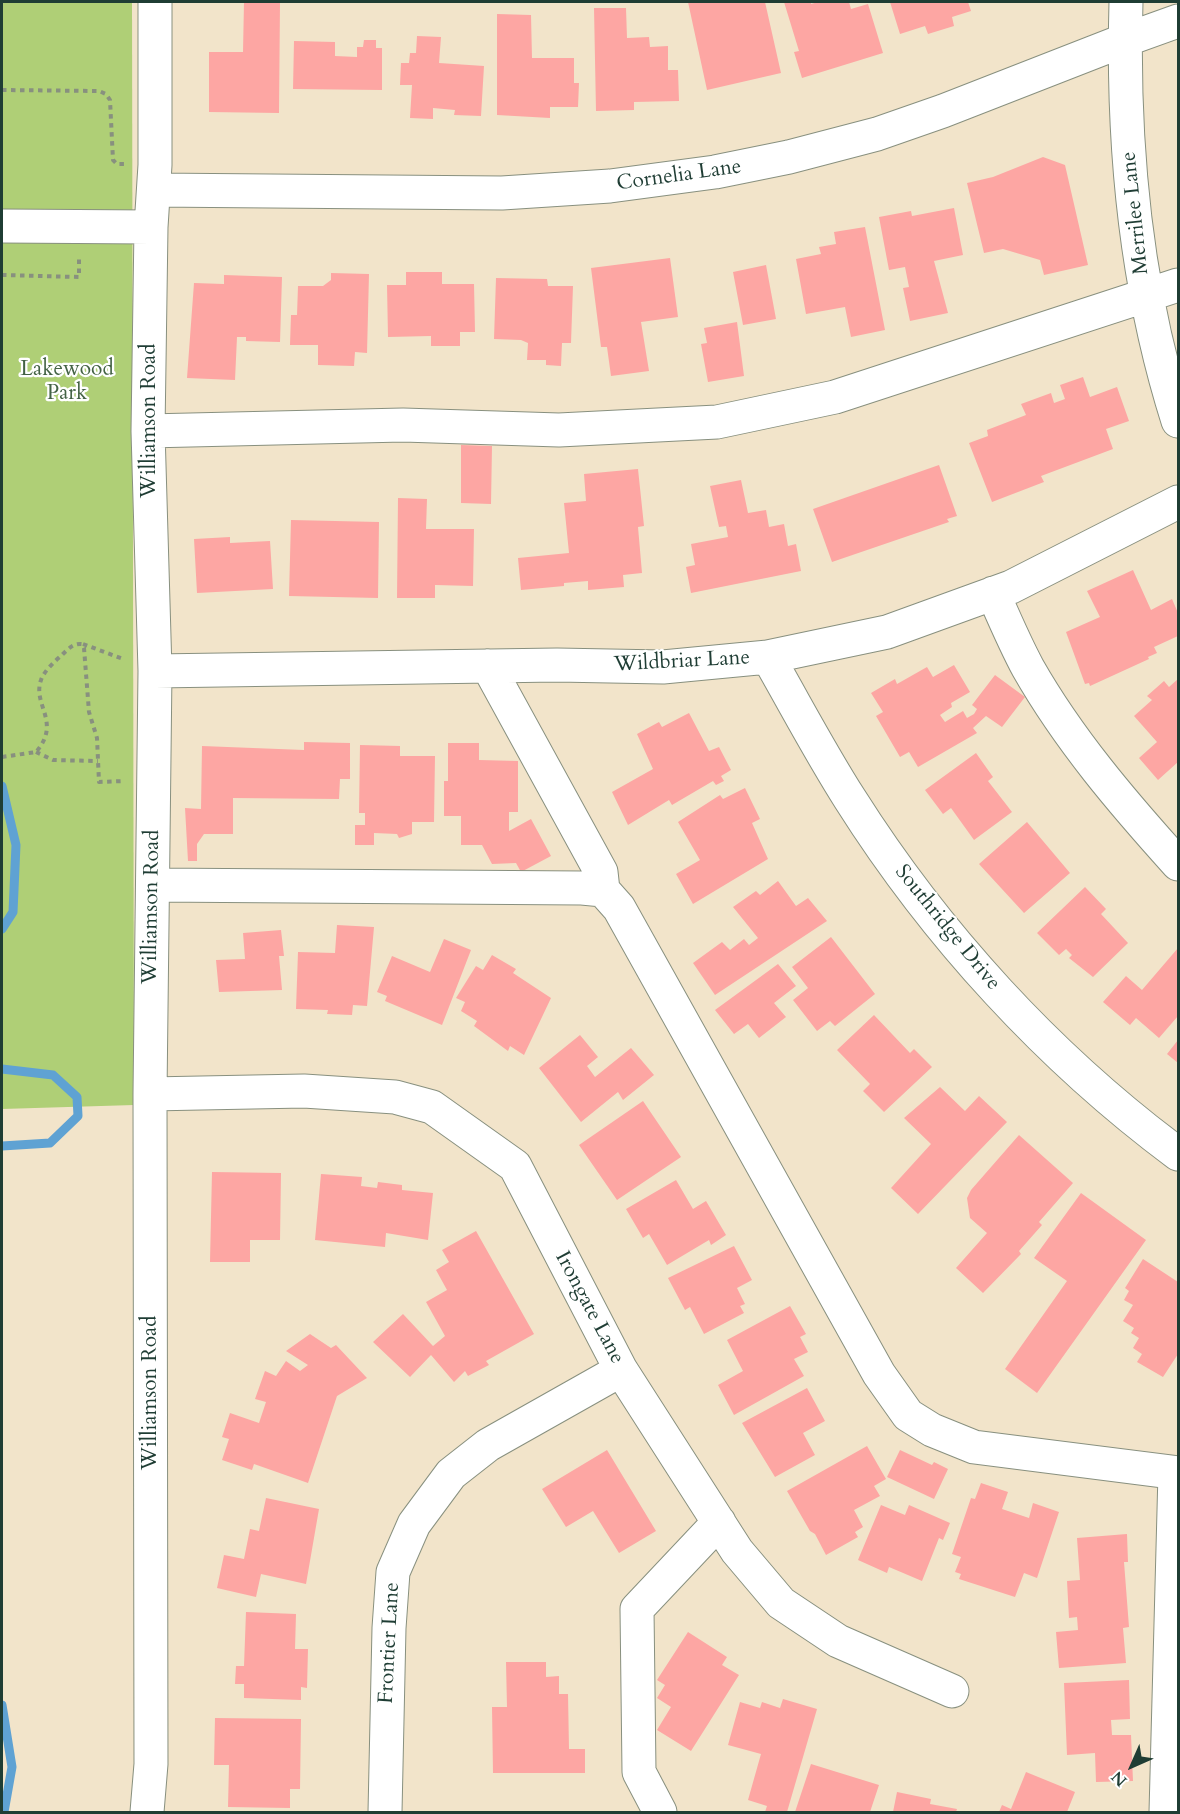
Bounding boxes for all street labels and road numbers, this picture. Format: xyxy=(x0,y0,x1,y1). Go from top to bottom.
street label: Merrilee Lane xyxy=(1117,150,1155,276)
street label: Cornelia Lane xyxy=(615,155,743,197)
street label: Williamson Road xyxy=(137,344,163,498)
street label: Wildbriar Lane xyxy=(613,646,751,678)
street label: Williamson Road xyxy=(138,829,166,985)
street label: Southridge Drive xyxy=(889,860,1005,996)
street label: Irongate Lane xyxy=(549,1247,629,1369)
street label: Williamson Road xyxy=(138,1316,164,1470)
street label: Frontier Lane xyxy=(374,1582,406,1704)

